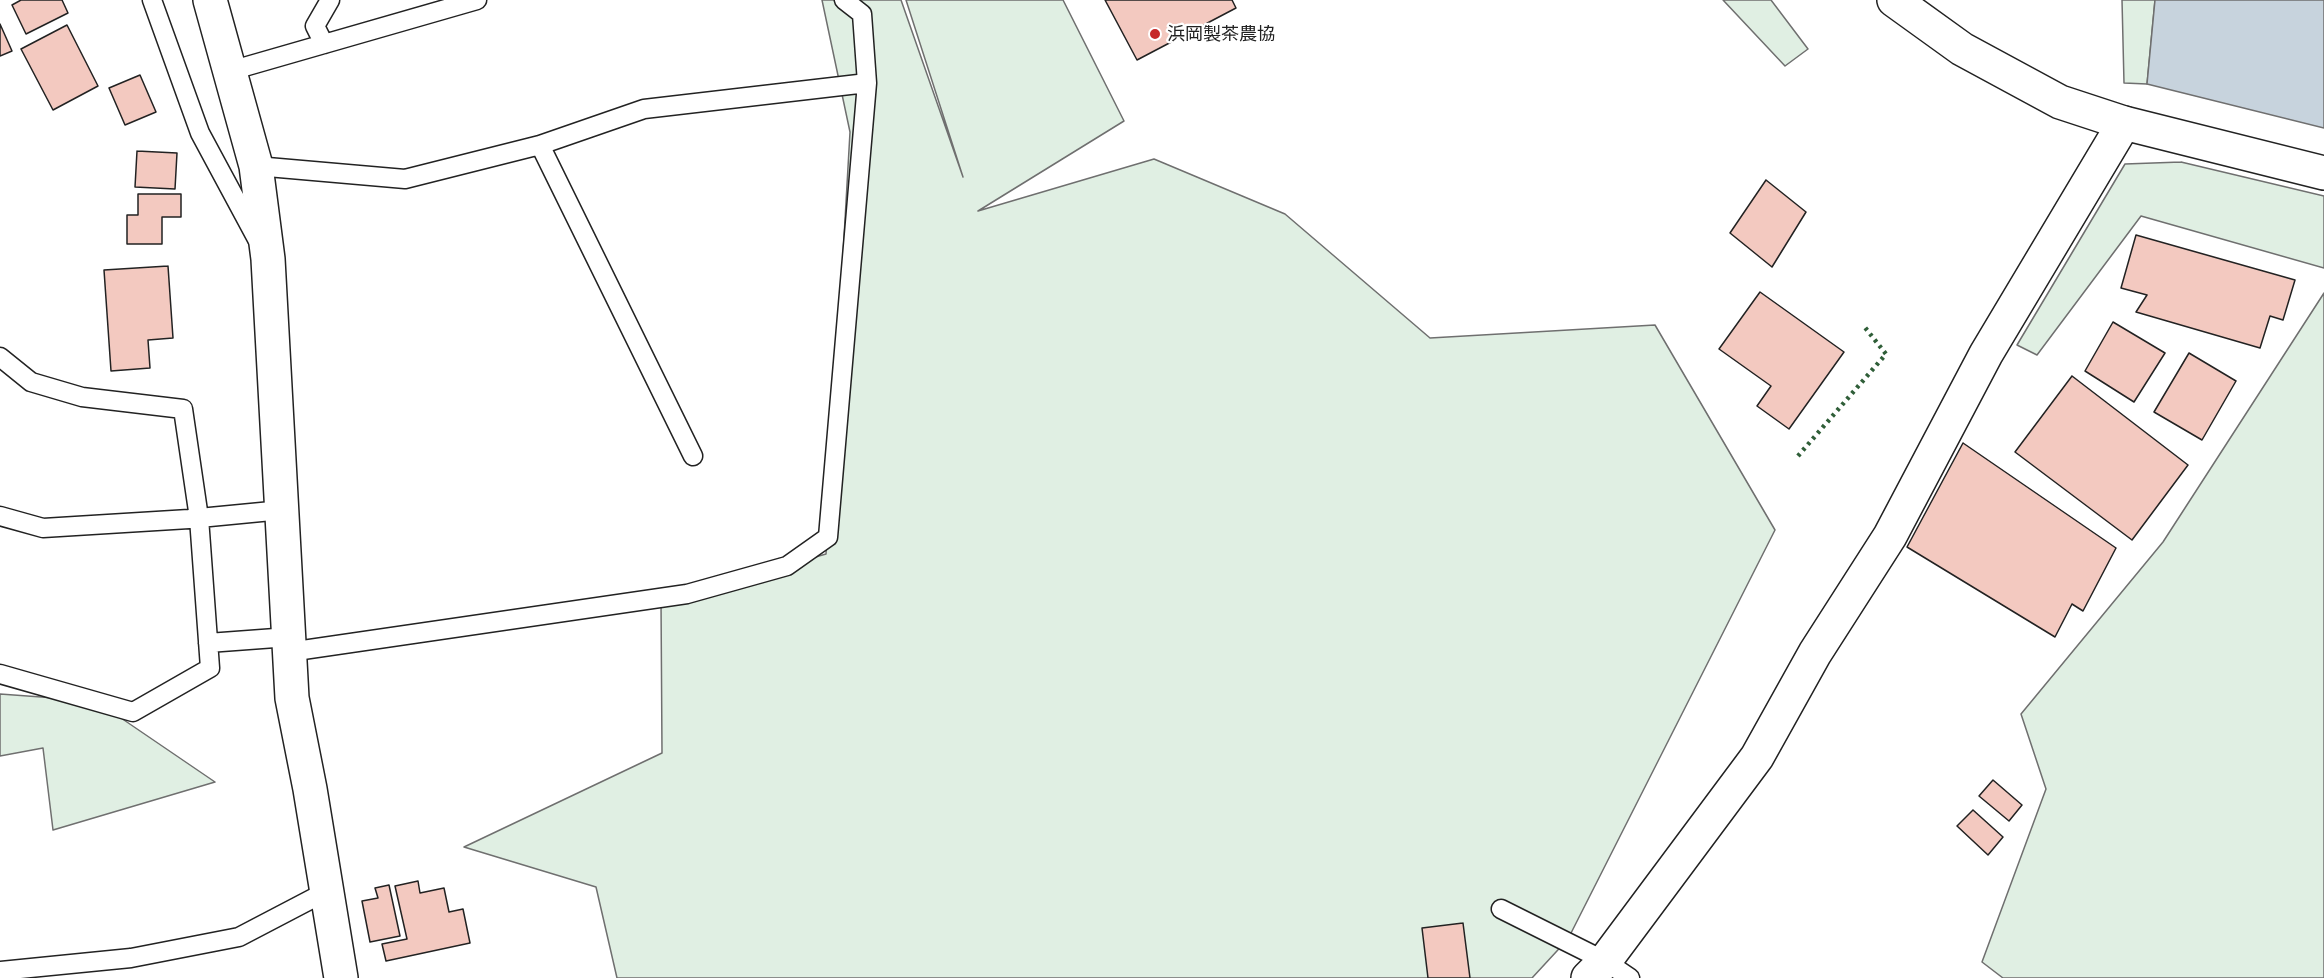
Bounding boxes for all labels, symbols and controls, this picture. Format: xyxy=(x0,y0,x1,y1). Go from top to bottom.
place label: 浜岡製茶農協 xyxy=(1167,23,1275,45)
marker: 浜岡製茶農協 xyxy=(1148,27,1162,41)

